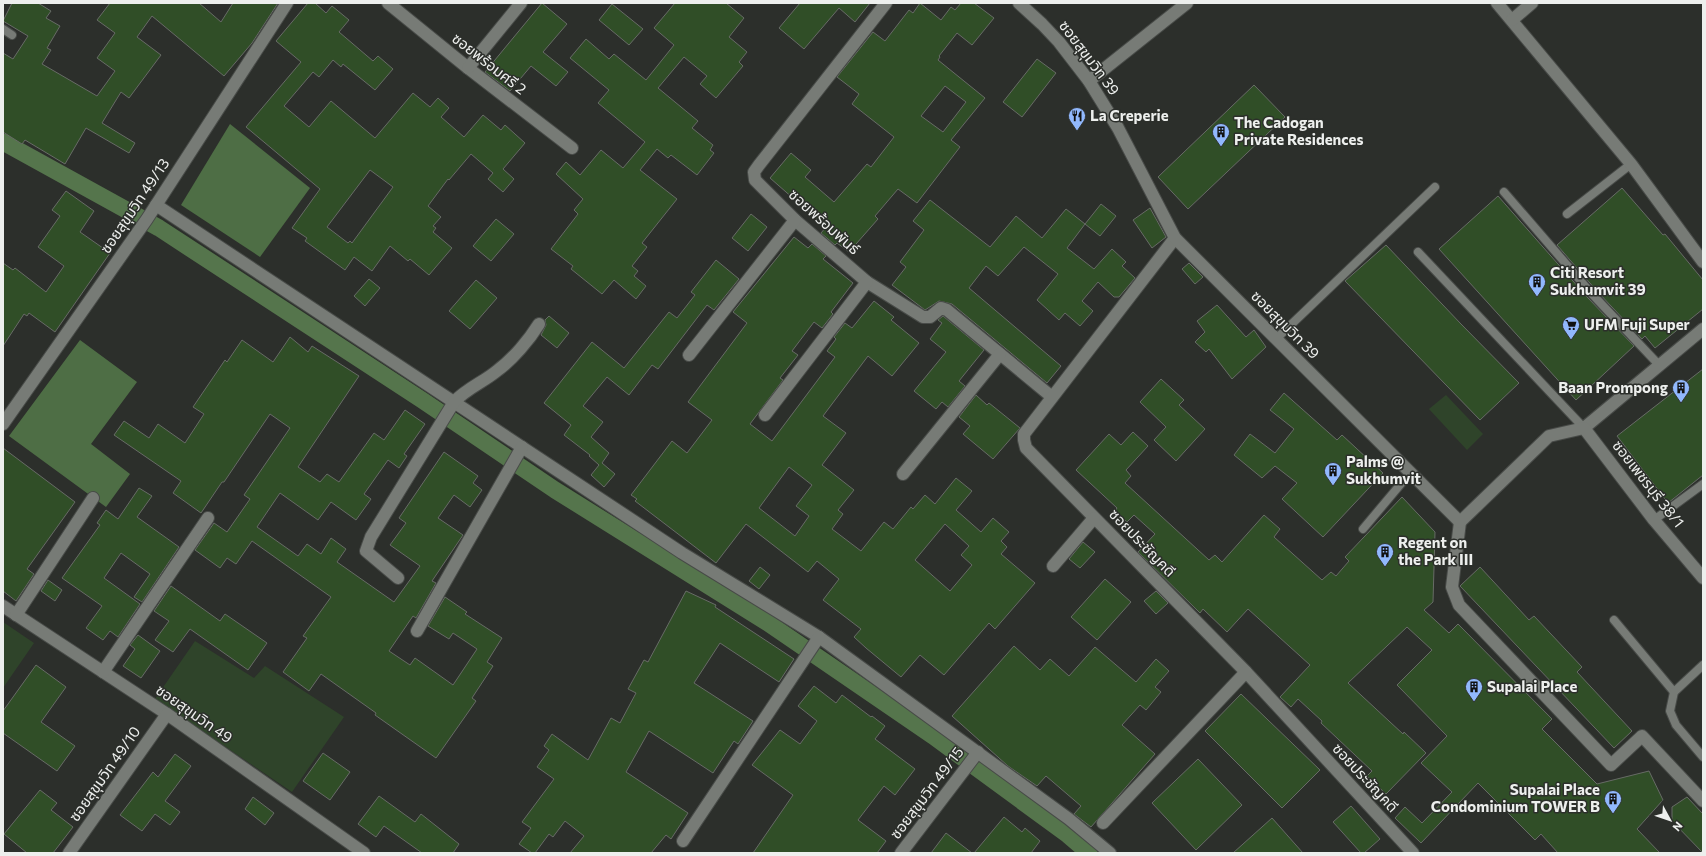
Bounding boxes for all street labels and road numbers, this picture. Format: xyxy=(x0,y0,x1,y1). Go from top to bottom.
street label: ซอยสุขุมวิท 39 xyxy=(1055,16,1124,99)
street label: ซอยพร้อมศรี 2 xyxy=(449,29,530,98)
street label: ซอยสุขุมวิท 49/13 xyxy=(96,155,173,257)
street label: ซอยพร้อมพันธ์ xyxy=(785,185,864,258)
street label: ซอยสุขุมวิท 39 xyxy=(1247,286,1324,363)
street label: ซอยเพชรบุรี 38/1 xyxy=(1608,436,1688,531)
street label: ซอยประชัญคดี xyxy=(1106,505,1180,580)
street label: ซอยสุขุมวิท 49 xyxy=(152,680,236,747)
street label: ซอยสุขุมวิท 49/10 xyxy=(65,722,144,825)
street label: ซอยประชัญคดี xyxy=(1329,739,1402,816)
street label: ซอยสุขุมวิท 49/15 xyxy=(886,743,968,843)

